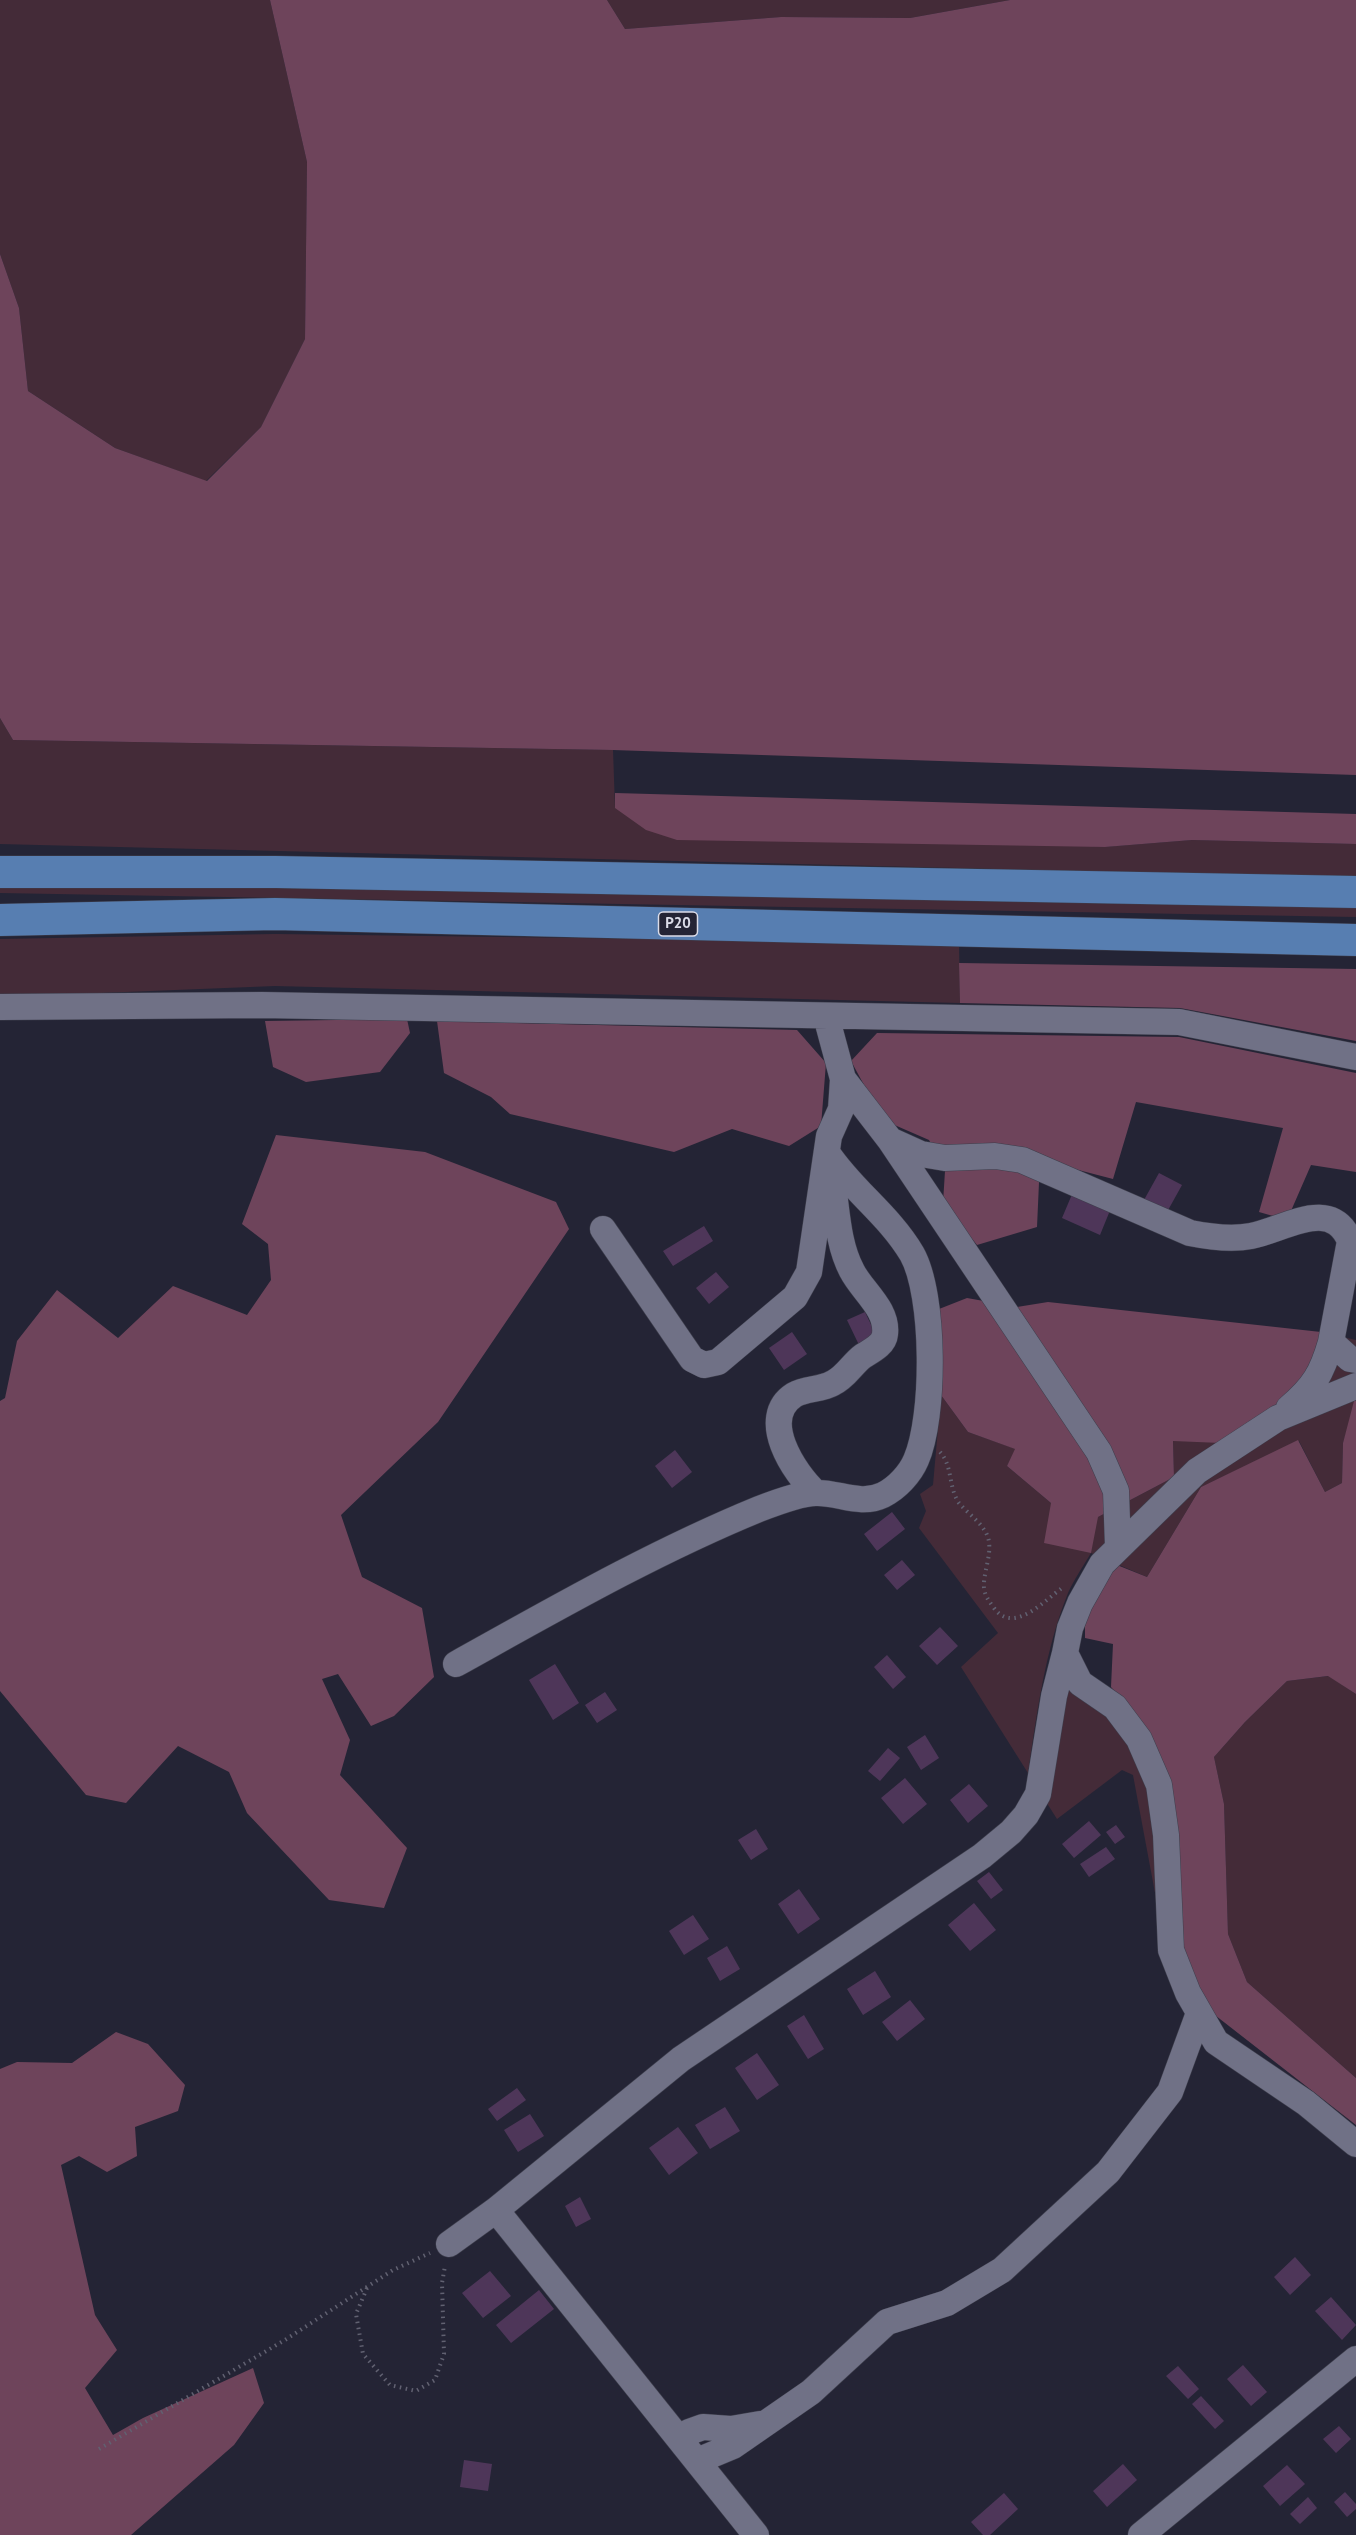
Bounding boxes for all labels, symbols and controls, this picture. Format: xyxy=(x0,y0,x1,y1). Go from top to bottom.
road number: Р20 xyxy=(658,912,698,936)

